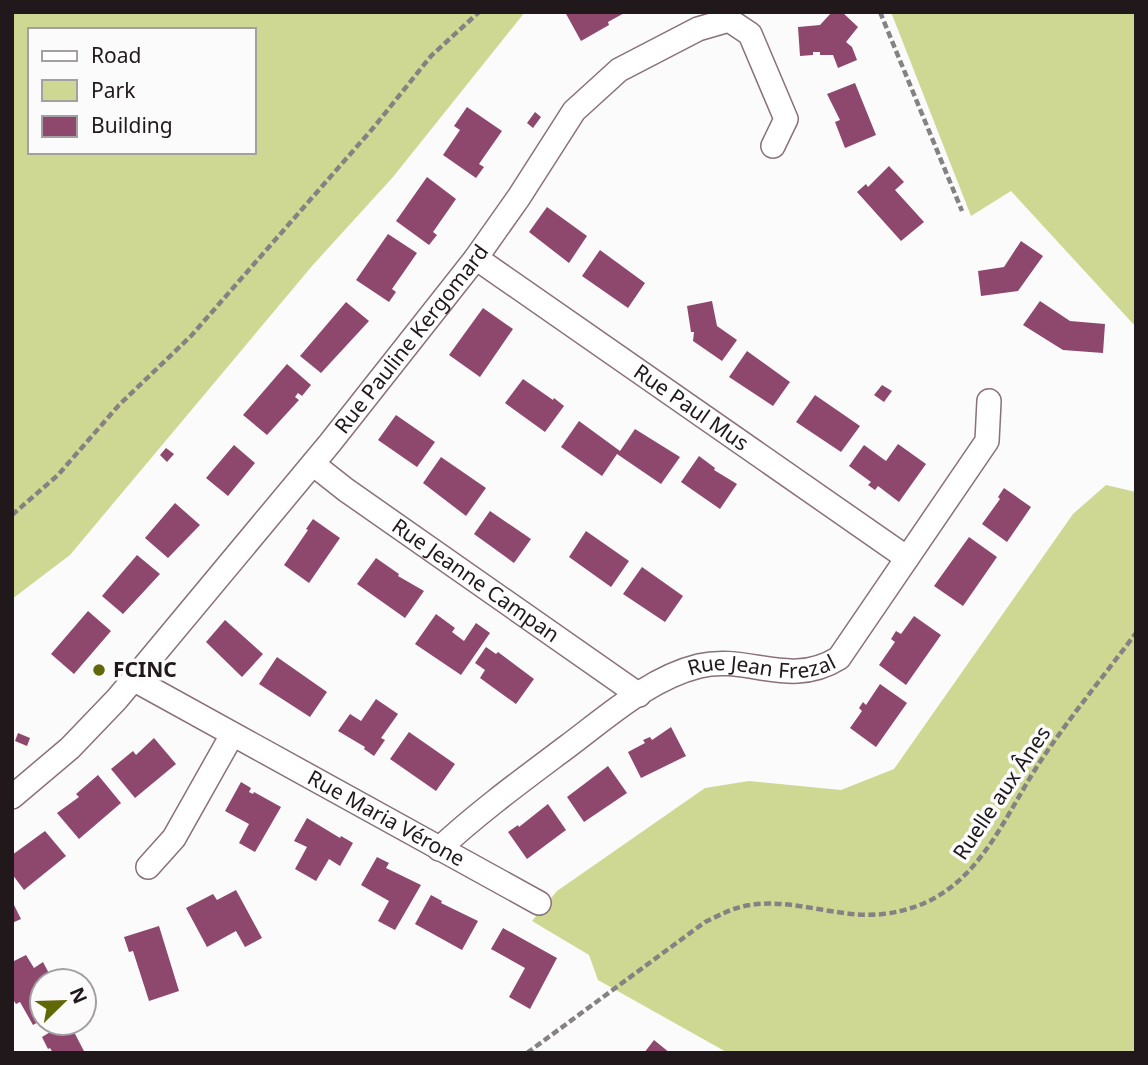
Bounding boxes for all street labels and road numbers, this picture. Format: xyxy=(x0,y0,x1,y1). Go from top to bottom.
street label: Rue Pauline Kergomard xyxy=(328,239,494,439)
street label: Rue Paul Mus xyxy=(629,357,755,457)
street label: Rue Jeanne Campan xyxy=(387,511,565,648)
street label: Rue Jean Frezal xyxy=(684,647,840,684)
street label: Ruelle aux Ânes xyxy=(946,720,1056,865)
street label: Rue Maria Vérone xyxy=(303,763,470,872)

